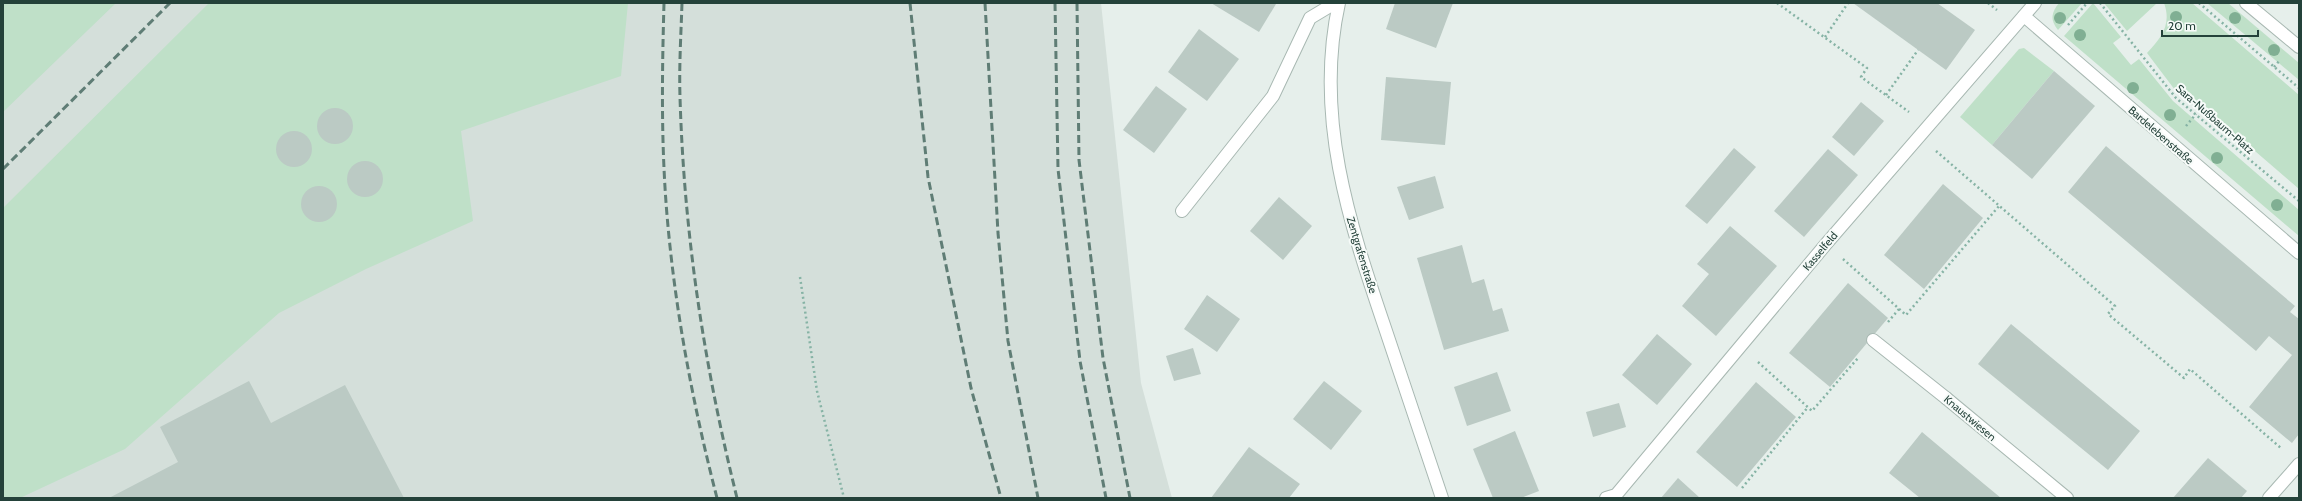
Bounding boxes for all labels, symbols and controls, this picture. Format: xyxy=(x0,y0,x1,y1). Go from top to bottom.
scale bar xyxy=(2162,12,2258,38)
text: 20 m xyxy=(2168,18,2196,33)
street label: Sara-Nußbaum-Platz xyxy=(2173,81,2257,157)
street label: Bardelebenstraße xyxy=(2126,103,2197,167)
street label: Zentgrafenstraße xyxy=(1344,215,1380,295)
street label: Kasselfeld xyxy=(1800,229,1840,273)
street label: Knaustwiesen xyxy=(1941,392,1999,444)

